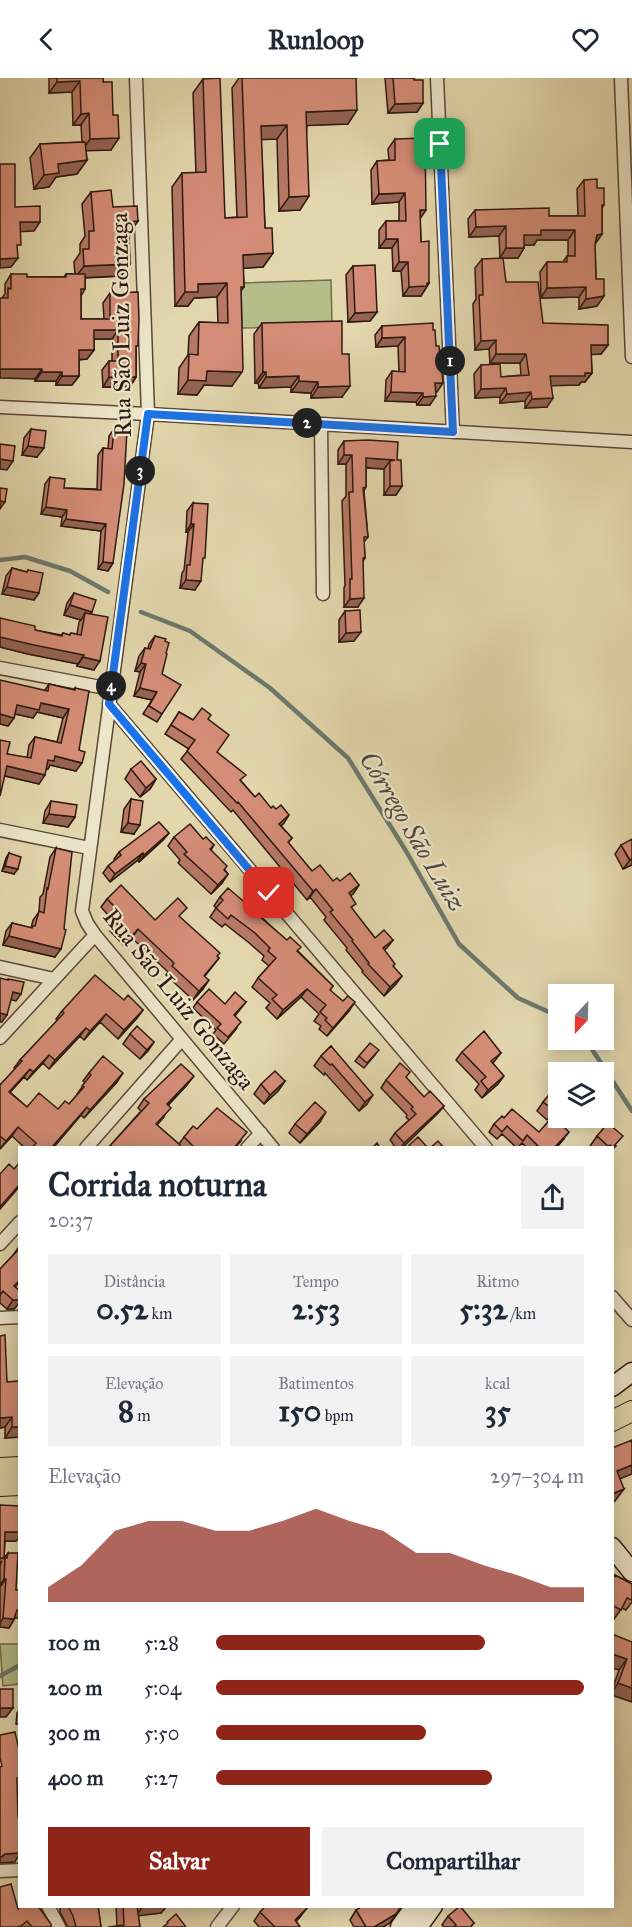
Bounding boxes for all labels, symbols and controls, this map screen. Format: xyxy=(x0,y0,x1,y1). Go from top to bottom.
icon: back xyxy=(30,23,63,56)
text: Runloop xyxy=(268,23,364,56)
icon: heart xyxy=(569,23,602,56)
pin xyxy=(414,118,465,169)
icon: arrive xyxy=(423,127,456,160)
street label: Rua São Luiz Gonzaga xyxy=(104,211,138,438)
pin: 1 xyxy=(435,346,465,376)
text: 1 xyxy=(447,351,453,370)
pin: 2 xyxy=(292,408,322,438)
text: 2 xyxy=(303,413,311,432)
pin: 3 xyxy=(125,456,155,486)
text: 3 xyxy=(137,461,143,480)
pin: 4 xyxy=(96,671,126,701)
text: 4 xyxy=(107,676,115,695)
water label: Córrego São Luiz xyxy=(353,745,473,917)
pin xyxy=(243,867,294,918)
icon: check xyxy=(252,876,285,909)
street label: Rua São Luiz Gonzaga xyxy=(97,902,262,1097)
north arrow xyxy=(548,984,614,1050)
map controls xyxy=(548,984,614,1128)
button: layers xyxy=(548,1062,614,1128)
text: Corrida noturna xyxy=(48,1165,267,1205)
button: share xyxy=(521,1166,584,1229)
text: 20:37 xyxy=(48,1208,93,1232)
text: Distância xyxy=(103,1272,165,1291)
text: Tempo xyxy=(293,1272,339,1291)
text: Ritmo xyxy=(476,1272,519,1291)
text: 0.52 xyxy=(96,1291,148,1327)
text: 2:53 xyxy=(292,1291,340,1327)
text: 5:32 xyxy=(459,1291,508,1327)
text: km xyxy=(148,1304,173,1323)
text: /km xyxy=(508,1304,536,1323)
text: Elevação xyxy=(105,1374,164,1393)
text: Batimentos xyxy=(278,1374,354,1393)
text: kcal xyxy=(485,1374,510,1393)
text: 8 xyxy=(118,1393,134,1429)
text: 150 xyxy=(278,1393,321,1429)
text: 35 xyxy=(485,1393,511,1429)
text: m xyxy=(134,1406,151,1425)
text: bpm xyxy=(321,1406,354,1425)
text: Elevação xyxy=(48,1464,121,1488)
text: 297–304 m xyxy=(490,1464,584,1488)
text: 100 m xyxy=(48,1631,100,1655)
text: 5:28 xyxy=(144,1631,179,1655)
text: 200 m xyxy=(48,1676,102,1700)
text: 5:04 xyxy=(144,1676,181,1700)
text: 300 m xyxy=(48,1721,100,1745)
text: 5:50 xyxy=(144,1721,179,1745)
text: 400 m xyxy=(48,1766,104,1790)
text: 5:27 xyxy=(144,1766,178,1790)
button: Salvar xyxy=(48,1827,310,1896)
button: Compartilhar xyxy=(322,1827,584,1896)

